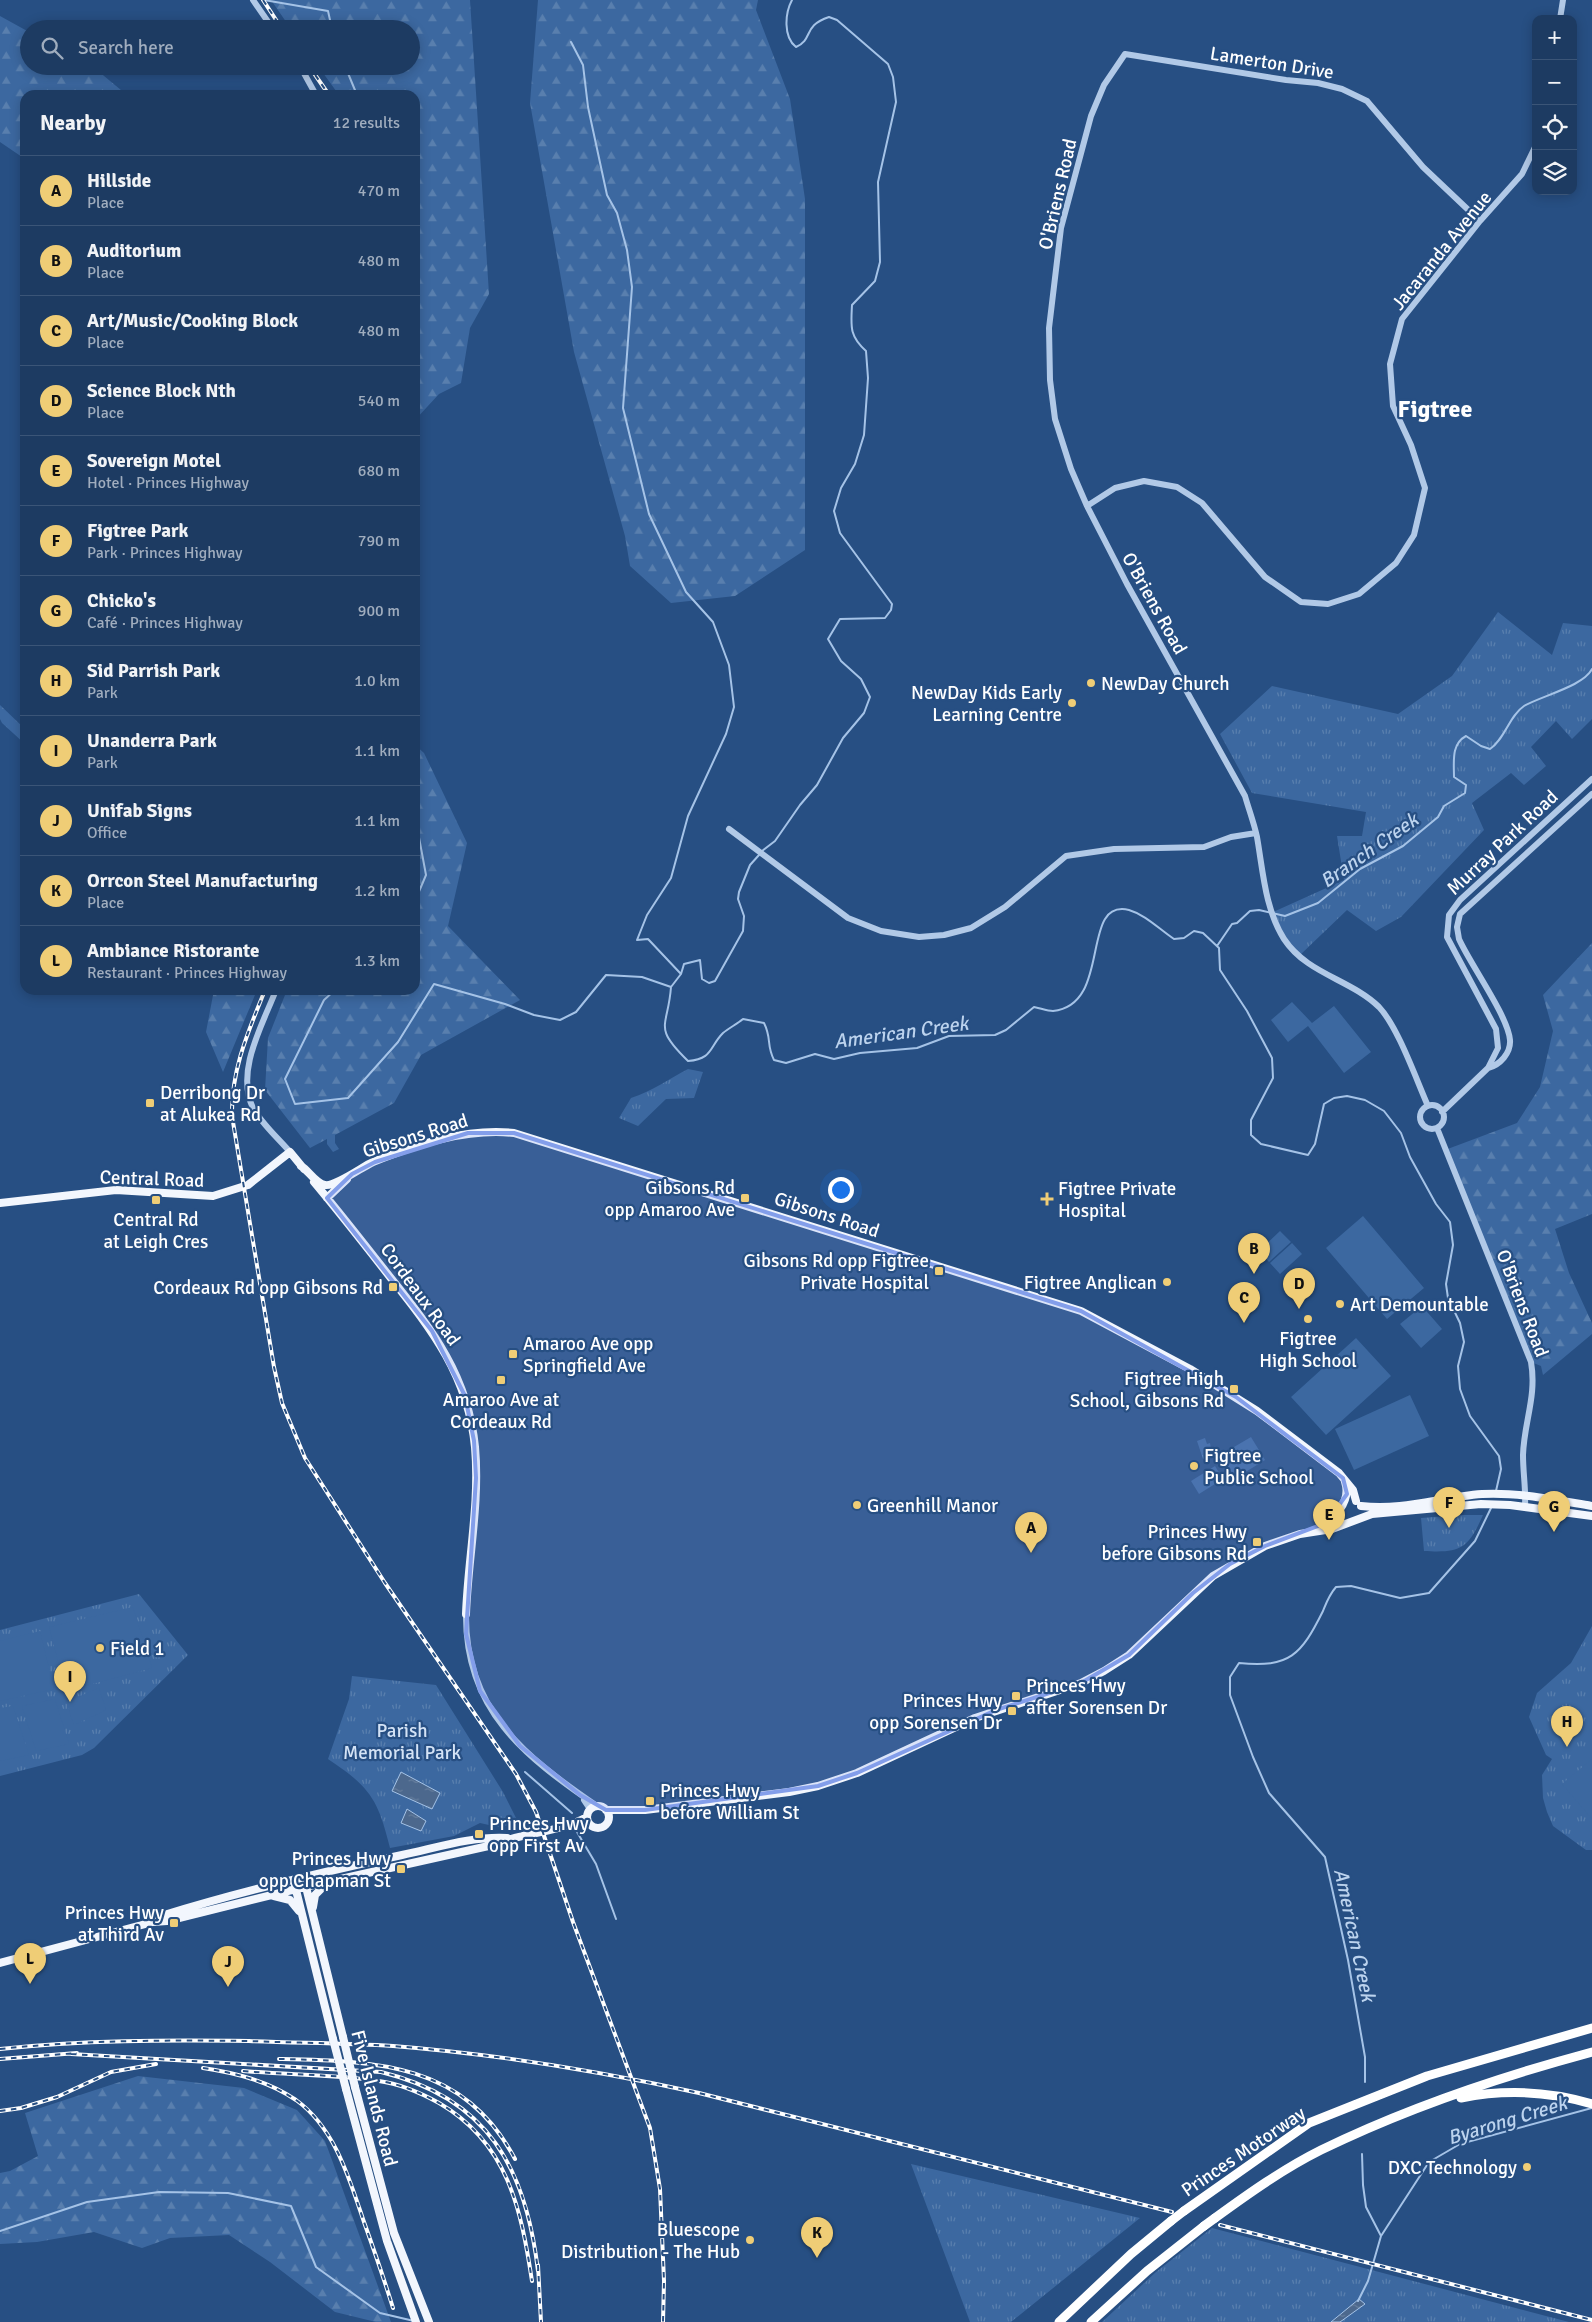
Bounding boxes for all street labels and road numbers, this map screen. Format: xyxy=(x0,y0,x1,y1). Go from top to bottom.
street label: Lamerton Drive xyxy=(1208,41,1335,85)
street label: O'Briens Road xyxy=(1034,136,1082,252)
street label: Jacaranda Avenue xyxy=(1386,186,1497,315)
street label: O'Briens Road xyxy=(1116,548,1192,659)
street label: Murray Park Road xyxy=(1442,785,1563,900)
street label: Gibsons Road xyxy=(360,1109,471,1163)
street label: Central Road xyxy=(99,1165,205,1193)
street label: Gibsons Road xyxy=(771,1187,882,1243)
street label: Cordeaux Road xyxy=(375,1238,466,1351)
street label: O'Briens Road xyxy=(1491,1246,1554,1360)
street label: Five Islands Road xyxy=(345,2028,403,2169)
street label: Princes Motorway xyxy=(1177,2101,1310,2202)

